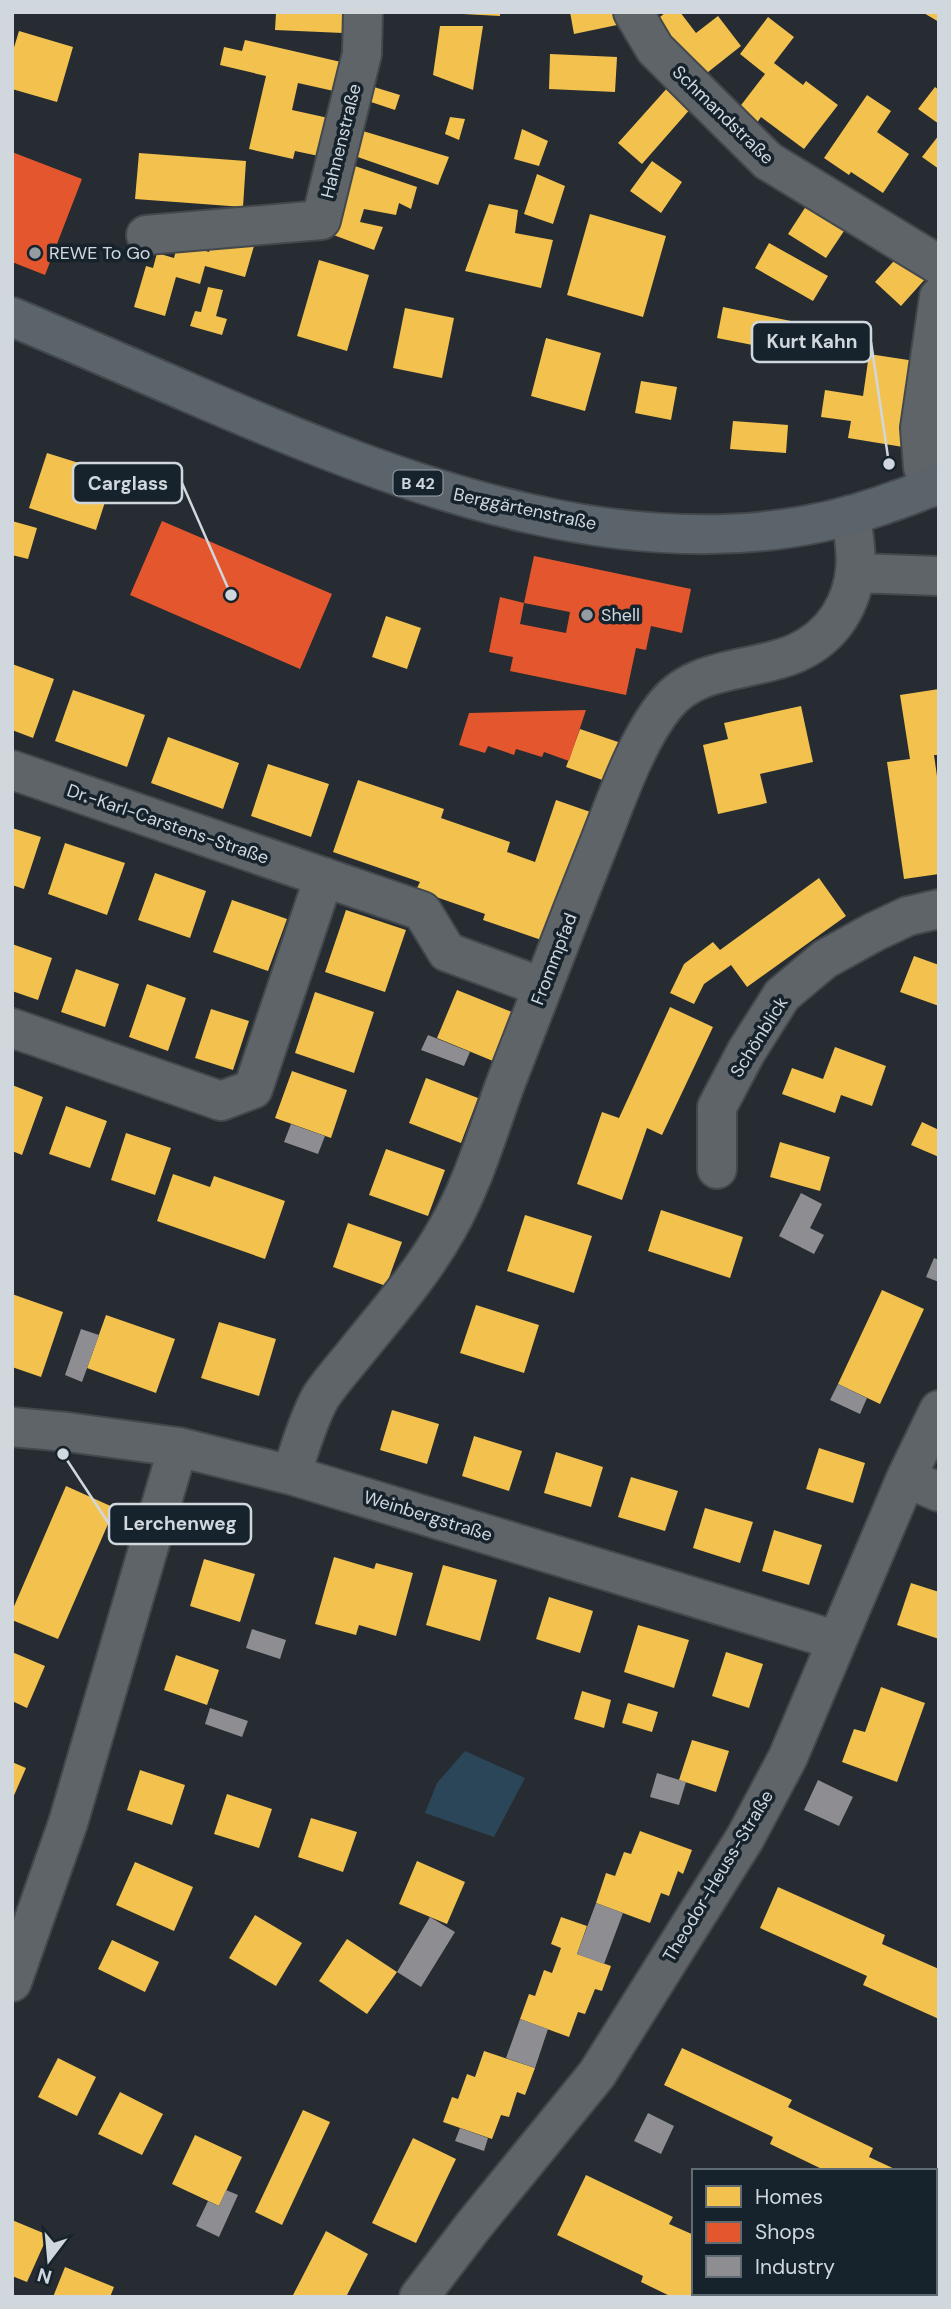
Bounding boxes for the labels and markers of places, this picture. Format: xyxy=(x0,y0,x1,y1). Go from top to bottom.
place label: REWE To Go xyxy=(49,241,151,265)
marker: REWE To Go xyxy=(27,245,43,261)
callout: Kurt Kahn xyxy=(752,322,871,362)
callout: Carglass xyxy=(73,463,182,503)
place label: Shell xyxy=(601,603,640,627)
marker: Shell xyxy=(579,607,595,623)
callout: Lerchenweg xyxy=(109,1504,251,1544)

